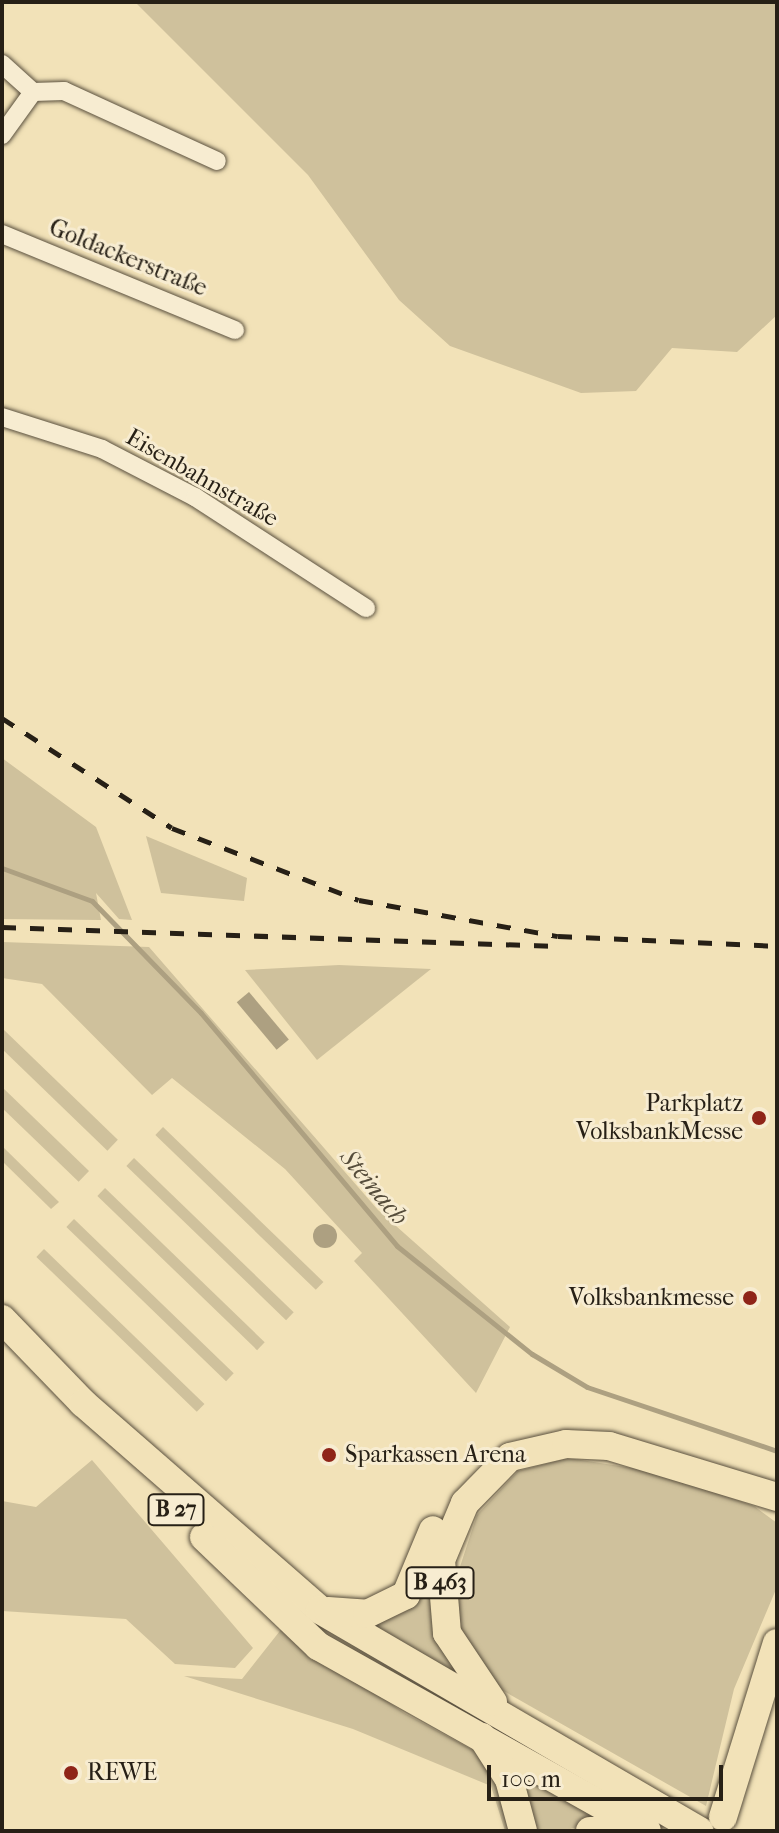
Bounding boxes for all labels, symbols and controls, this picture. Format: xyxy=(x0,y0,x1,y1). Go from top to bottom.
street label: Goldackerstraße xyxy=(45,213,211,303)
street label: Eisenbahnstraße xyxy=(121,423,283,533)
place label: Parkplatz VolksbankMesse xyxy=(576,1090,743,1146)
marker: Parkplatz VolksbankMesse xyxy=(750,1109,768,1127)
water label: Steinach xyxy=(333,1142,415,1232)
place label: Volksbankmesse xyxy=(569,1284,734,1312)
marker: Volksbankmesse xyxy=(741,1289,759,1307)
place label: Sparkassen Arena xyxy=(345,1441,526,1469)
marker: Sparkassen Arena xyxy=(320,1446,338,1464)
road number: B 27 xyxy=(146,1492,206,1528)
road number: B 463 xyxy=(404,1565,476,1601)
scale bar xyxy=(491,1749,727,1799)
place label: REWE xyxy=(87,1759,157,1787)
marker: REWE xyxy=(62,1764,80,1782)
text: 100 m xyxy=(501,1765,561,1793)

